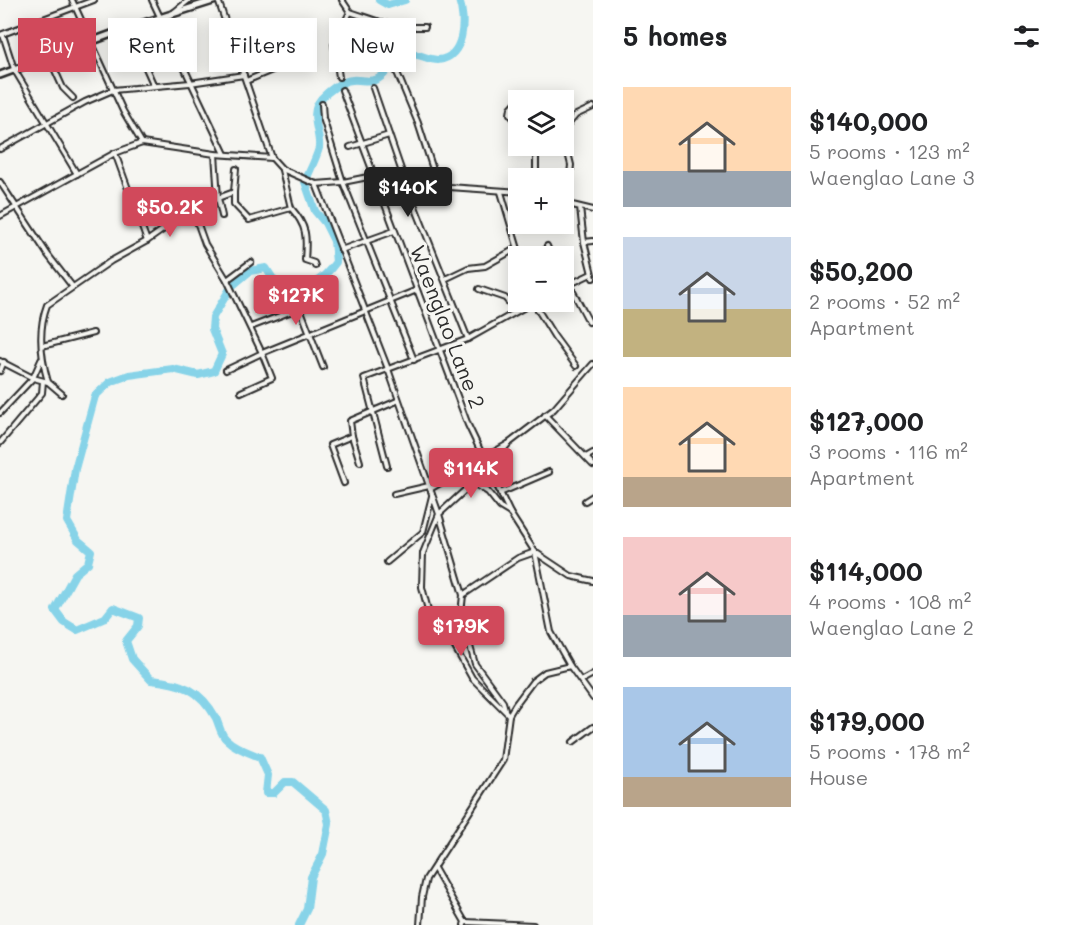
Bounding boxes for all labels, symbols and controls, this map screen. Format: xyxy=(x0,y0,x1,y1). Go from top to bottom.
chip: Buy xyxy=(18,18,96,72)
chip: Rent xyxy=(108,18,197,72)
chip: Filters xyxy=(209,18,317,72)
chip: New xyxy=(329,18,416,72)
text: 5 homes xyxy=(623,19,728,53)
icon: filters xyxy=(1010,20,1043,53)
map controls xyxy=(508,90,574,312)
button: layers xyxy=(508,90,574,156)
text: $140,000 xyxy=(809,104,928,138)
icon: home xyxy=(671,111,743,183)
text: 5 rooms · 123 m² xyxy=(809,138,970,164)
text: Waenglao Lane 3 xyxy=(809,164,974,190)
pin: $140K xyxy=(366,167,450,218)
button: + xyxy=(508,168,574,234)
text: $140K xyxy=(378,173,438,199)
pin: $50.2K xyxy=(121,187,219,238)
text: $50.2K xyxy=(136,193,204,219)
street label: Waenglao Lane 2 xyxy=(405,241,492,412)
button: − xyxy=(508,246,574,312)
text: $50,200 xyxy=(809,254,913,288)
icon: home xyxy=(671,261,743,333)
pin: $127K xyxy=(254,275,338,326)
text: $127K xyxy=(268,281,324,307)
text: 2 rooms · 52 m² xyxy=(809,288,960,314)
text: Apartment xyxy=(809,314,915,340)
text: $127,000 xyxy=(809,404,924,438)
icon: home xyxy=(671,411,743,483)
text: 3 rooms · 116 m² xyxy=(809,438,968,464)
pin: $114K xyxy=(429,448,513,499)
text: $114K xyxy=(443,454,499,480)
text: Apartment xyxy=(809,464,915,490)
text: $114,000 xyxy=(809,554,923,588)
icon: home xyxy=(671,561,743,633)
text: 4 rooms · 108 m² xyxy=(809,588,971,614)
pin: $179K xyxy=(419,606,503,657)
text: $179K xyxy=(432,612,490,638)
text: Waenglao Lane 2 xyxy=(809,614,974,640)
text: $179,000 xyxy=(809,704,925,738)
icon: home xyxy=(671,711,743,783)
text: 5 rooms · 178 m² xyxy=(809,738,970,764)
text: House xyxy=(809,764,868,790)

